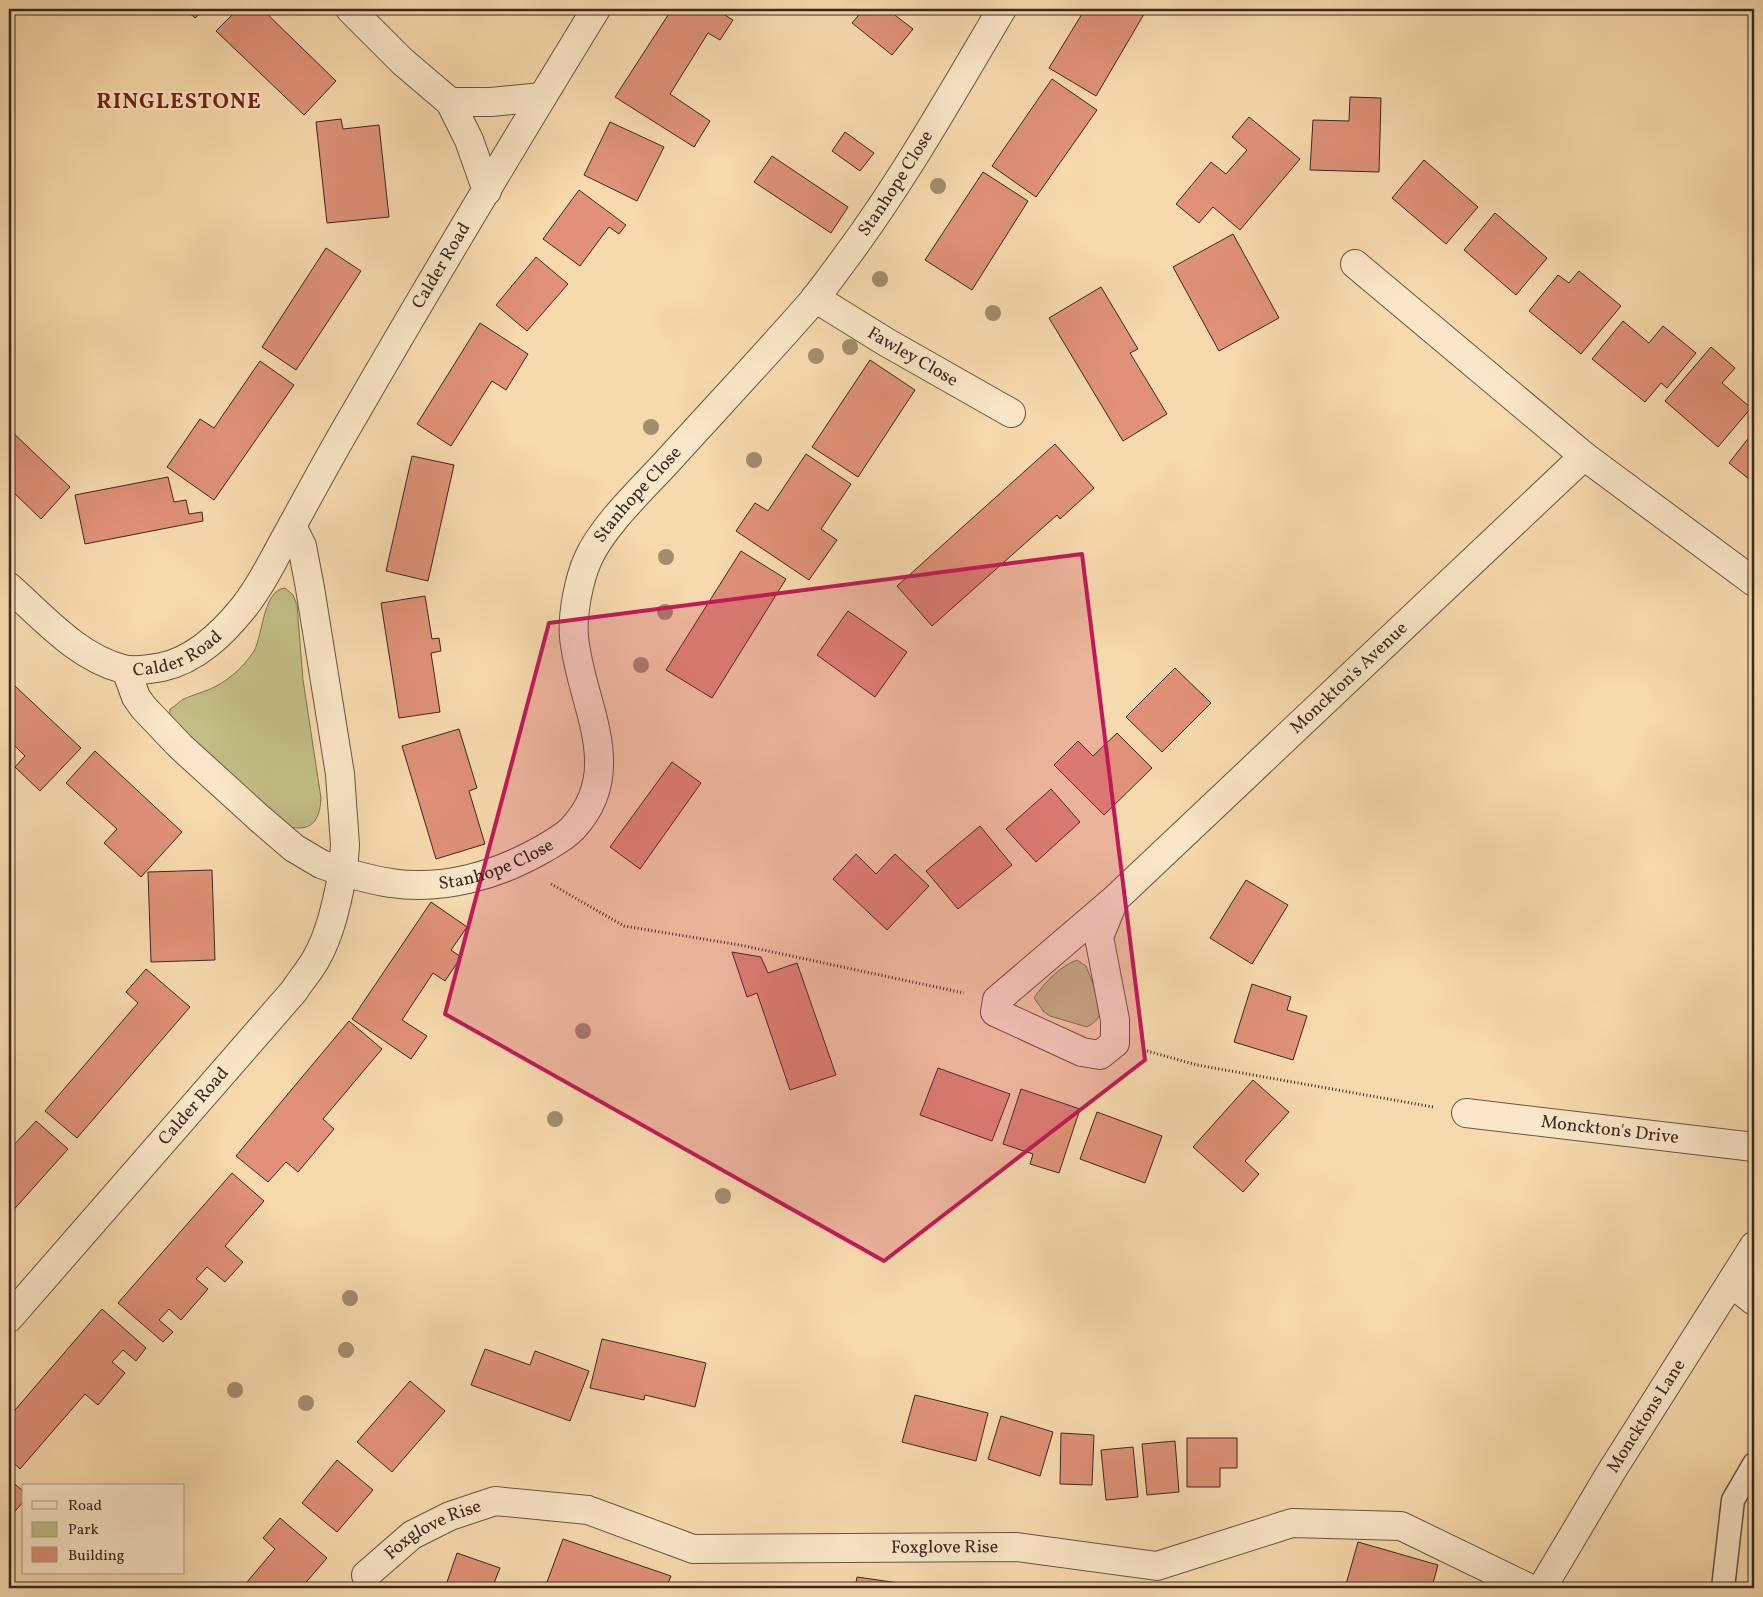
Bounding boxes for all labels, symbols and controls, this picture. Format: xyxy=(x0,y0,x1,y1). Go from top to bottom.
district label: RINGLESTONE xyxy=(96,87,262,118)
street label: Stanhope Close xyxy=(852,126,939,242)
street label: Calder Road xyxy=(406,218,477,314)
street label: Fawley Close xyxy=(862,321,963,393)
street label: Stanhope Close xyxy=(588,441,688,548)
street label: Monckton's Avenue xyxy=(1285,616,1413,740)
street label: Calder Road xyxy=(132,625,228,683)
street label: Stanhope Close xyxy=(437,833,559,897)
street label: Calder Road xyxy=(152,1062,235,1151)
street label: Monckton's Drive xyxy=(1540,1109,1680,1151)
street label: Moncktons Lane xyxy=(1601,1354,1692,1478)
legend xyxy=(22,1484,185,1574)
street label: Foxglove Rise xyxy=(379,1494,485,1566)
text: Road xyxy=(68,1496,102,1517)
text: Park xyxy=(68,1520,99,1541)
street label: Foxglove Rise xyxy=(891,1535,998,1560)
text: Building xyxy=(68,1546,125,1567)

